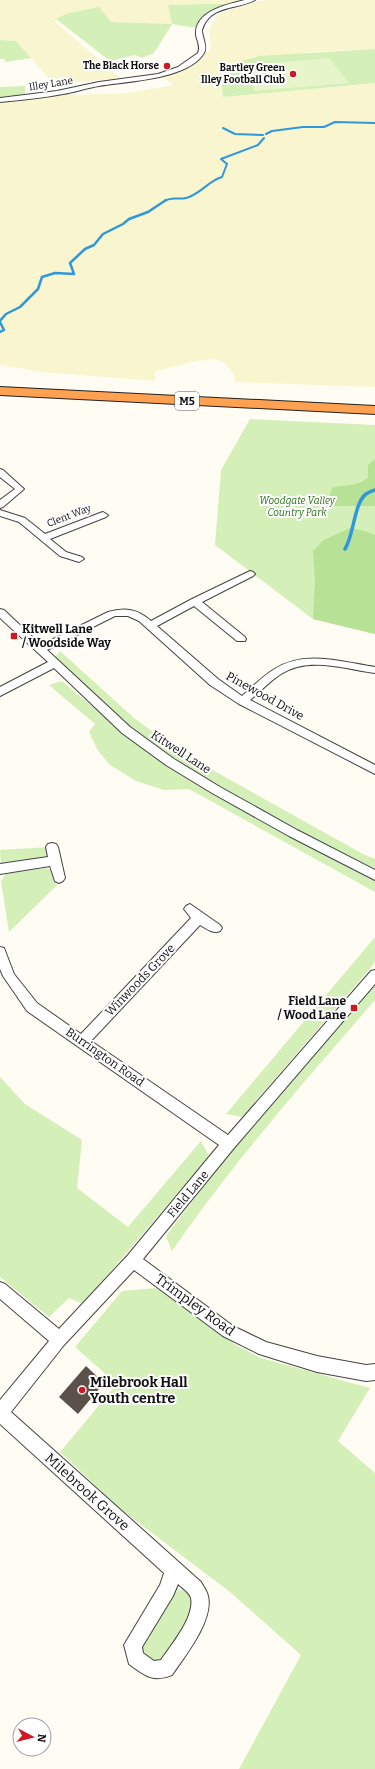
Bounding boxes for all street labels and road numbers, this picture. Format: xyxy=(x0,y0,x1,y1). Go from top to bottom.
street label: Illey Lane xyxy=(28,75,74,93)
road number: M5 xyxy=(175,392,199,410)
street label: Clent Way xyxy=(45,502,93,530)
street label: Pinewood Drive xyxy=(224,669,306,723)
street label: Kitwell Lane xyxy=(148,727,214,777)
street label: Winwoods Grove xyxy=(102,941,178,1019)
street label: Burrington Road xyxy=(63,1025,147,1089)
street label: Field Lane xyxy=(164,1168,212,1220)
street label: Trimpley Road xyxy=(152,1270,238,1340)
street label: Milebrook Grove xyxy=(41,1450,133,1534)

